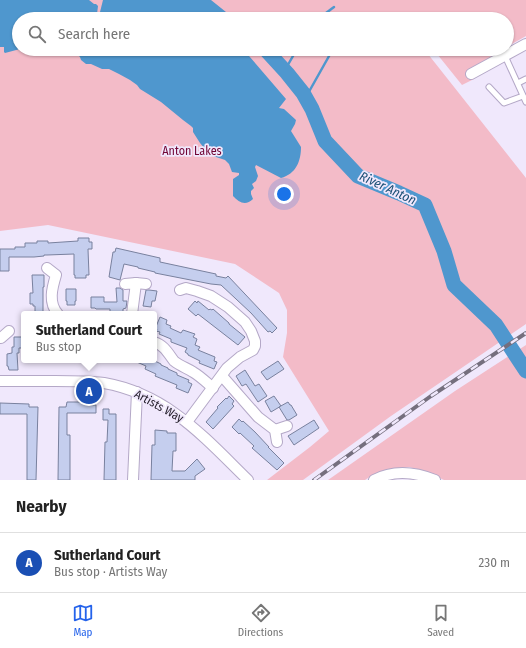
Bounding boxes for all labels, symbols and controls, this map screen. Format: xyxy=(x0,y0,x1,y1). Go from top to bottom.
search box xyxy=(12,12,514,56)
icon: search xyxy=(26,23,48,45)
text: Search here xyxy=(58,25,130,43)
park label: Anton Lakes xyxy=(162,144,222,158)
water label: River Anton xyxy=(357,168,419,208)
your location xyxy=(274,184,294,204)
popup xyxy=(21,311,157,363)
text: Sutherland Court xyxy=(36,321,142,339)
text: Bus stop xyxy=(36,339,82,354)
pin: A xyxy=(76,376,102,406)
street label: Artists Way xyxy=(132,387,187,426)
text: Nearby xyxy=(16,496,67,517)
text: Sutherland Court xyxy=(54,546,161,564)
text: A xyxy=(25,555,33,570)
text: 230 m xyxy=(479,555,510,570)
text: Bus stop · Artists Way xyxy=(54,564,167,579)
tab: Map xyxy=(72,602,94,639)
tab: Directions xyxy=(238,602,283,639)
tab: Saved xyxy=(427,602,454,639)

